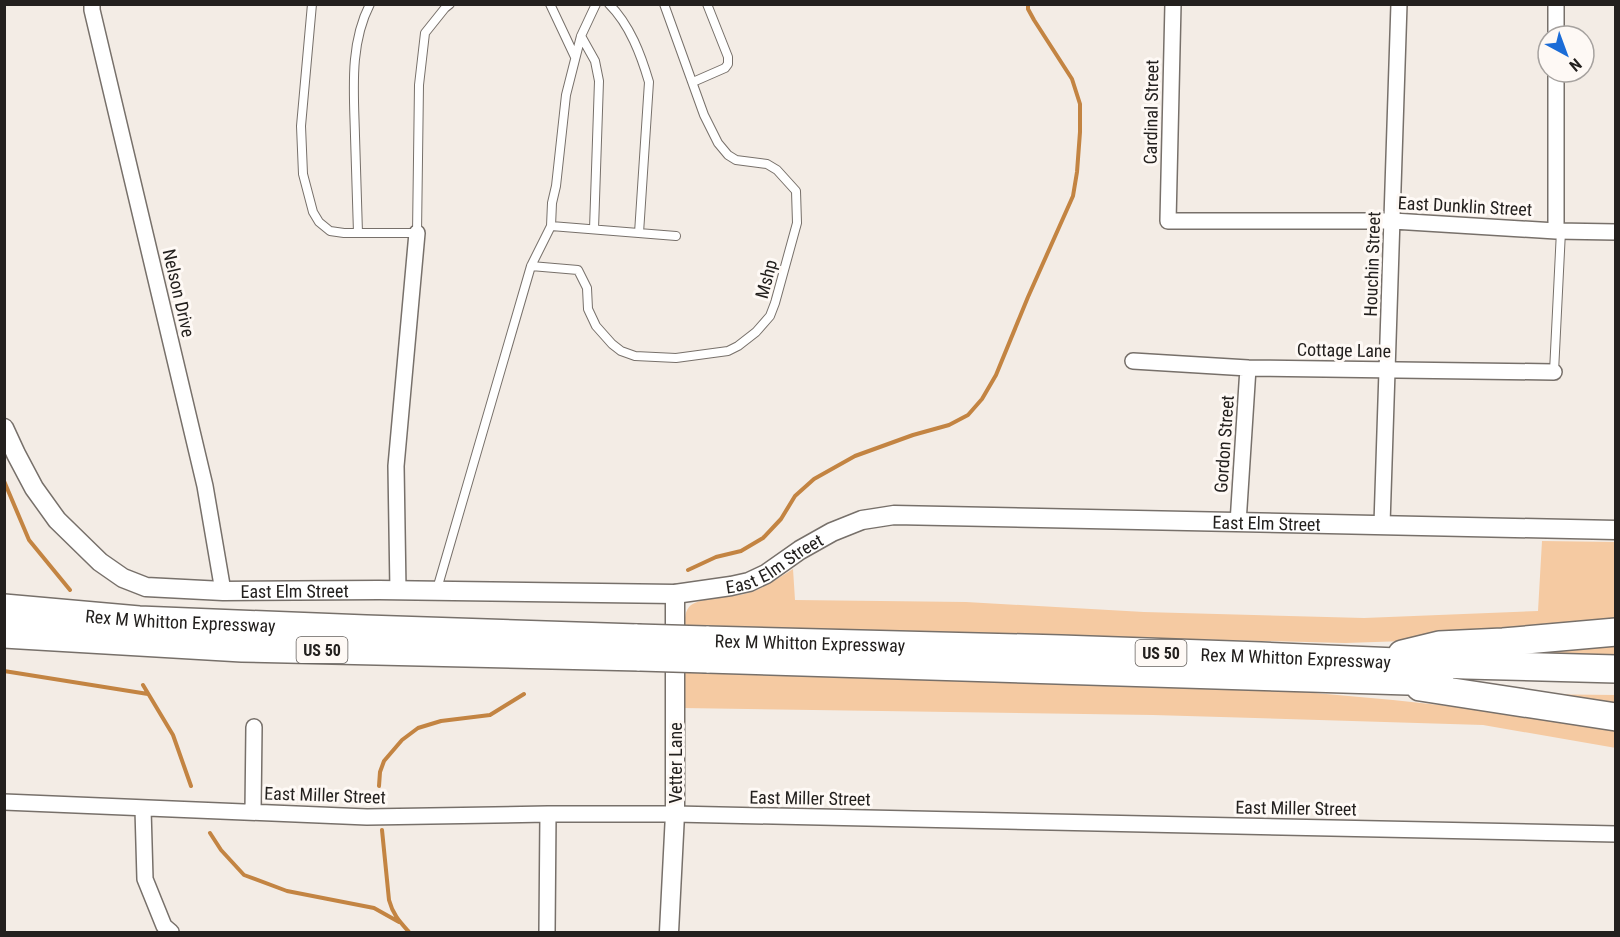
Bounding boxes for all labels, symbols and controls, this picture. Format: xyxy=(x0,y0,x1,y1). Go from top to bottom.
north arrow xyxy=(1536,24,1596,84)
text: N xyxy=(1566,55,1585,75)
street label: Cardinal Street xyxy=(1140,59,1162,165)
street label: East Dunklin Street xyxy=(1397,192,1533,220)
street label: Houchin Street xyxy=(1360,211,1384,317)
street label: Nelson Drive xyxy=(159,247,199,339)
street label: Mshp xyxy=(751,257,781,301)
street label: Cottage Lane xyxy=(1297,339,1391,361)
street label: Gordon Street xyxy=(1210,394,1238,494)
street label: East Elm Street xyxy=(1212,511,1321,534)
street label: East Elm Street xyxy=(724,529,826,597)
street label: East Elm Street xyxy=(240,580,349,601)
street label: Rex M Whitton Expressway xyxy=(85,605,276,636)
street label: Rex M Whitton Expressway xyxy=(715,630,906,656)
road number: US 50 xyxy=(296,637,348,663)
road number: US 50 xyxy=(1136,640,1186,666)
street label: Rex M Whitton Expressway xyxy=(1200,643,1392,672)
street label: Vetter Lane xyxy=(665,722,686,804)
street label: East Miller Street xyxy=(264,782,386,808)
street label: East Miller Street xyxy=(749,786,871,810)
street label: East Miller Street xyxy=(1235,796,1357,820)

